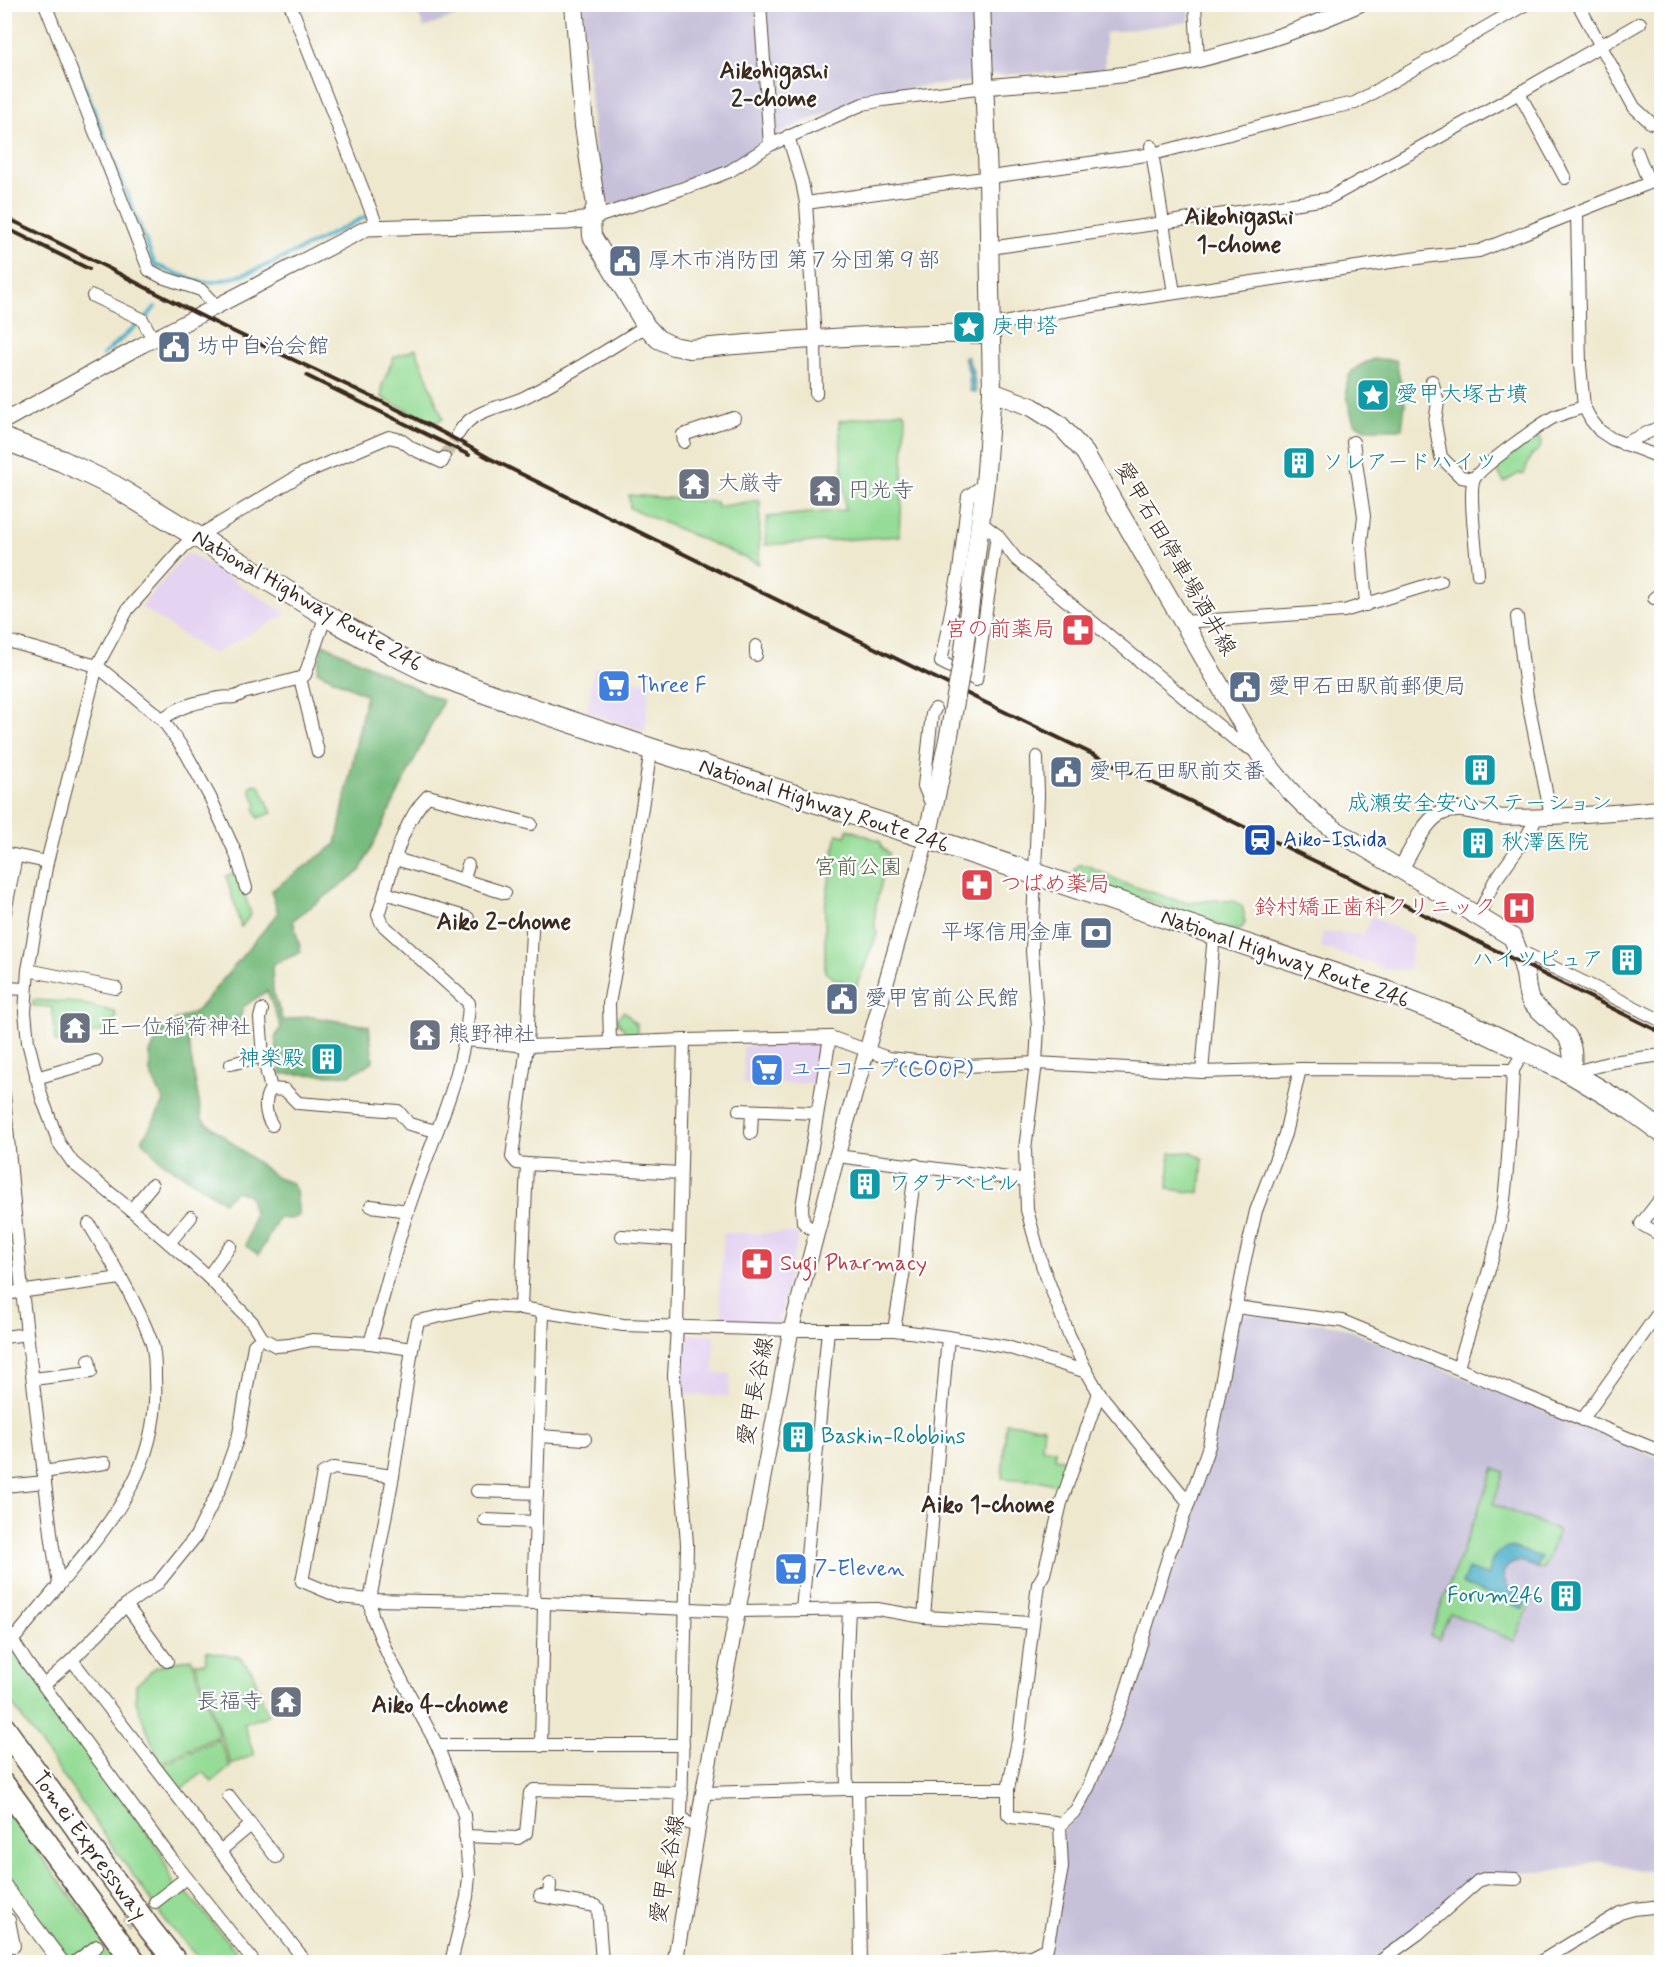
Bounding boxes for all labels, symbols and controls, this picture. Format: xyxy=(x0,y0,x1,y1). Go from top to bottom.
district label: Aikohigashi 2-chome xyxy=(719,56,829,115)
district label: Aikohigashi 1-chome xyxy=(1184,202,1294,261)
public building icon: 厚木市消防団 第７分団第９部 xyxy=(607,243,643,279)
place label: 厚木市消防団 第７分団第９部 xyxy=(648,247,940,275)
place icon: 庚申塔 xyxy=(951,309,987,345)
place label: 庚申塔 xyxy=(992,313,1058,341)
public building icon: 坊中自治会館 xyxy=(156,329,192,365)
place label: 坊中自治会館 xyxy=(197,333,329,361)
place icon: 愛甲大塚古墳 xyxy=(1355,377,1391,413)
place label: 愛甲大塚古墳 xyxy=(1396,381,1528,409)
building icon: ソレアードハイツ xyxy=(1281,445,1317,481)
place label: ソレアードハイツ xyxy=(1322,449,1497,477)
street label: 愛甲石田停車場酒井線 xyxy=(1108,457,1242,661)
temple icon: 大厳寺 xyxy=(676,466,712,502)
place label: 大厳寺 xyxy=(717,470,783,498)
temple icon: 円光寺 xyxy=(807,473,843,509)
place label: 円光寺 xyxy=(848,477,914,505)
street label: National Highway Route 246 xyxy=(186,524,427,679)
pharmacy icon: 宮の前薬局 xyxy=(1060,612,1096,648)
place label: 宮の前薬局 xyxy=(945,616,1055,644)
supermarket icon: Three F xyxy=(596,668,632,704)
public building icon: 愛甲石田駅前郵便局 xyxy=(1227,669,1263,705)
place label: Three F xyxy=(637,672,707,700)
place label: 愛甲石田駅前郵便局 xyxy=(1268,673,1466,701)
street label: National Highway Route 246 xyxy=(695,752,953,861)
building icon: 成瀬安全安心ステーション xyxy=(1462,752,1498,788)
public building icon: 愛甲石田駅前交番 xyxy=(1048,754,1084,790)
place label: 愛甲石田駅前交番 xyxy=(1089,758,1265,786)
place label: 成瀬安全安心ステーション xyxy=(1348,790,1612,818)
station icon: Aiko-Ishida xyxy=(1242,822,1278,858)
building icon: 秋澤医院 xyxy=(1460,825,1496,861)
place label: Aiko-Ishida xyxy=(1283,826,1387,854)
place label: 秋澤医院 xyxy=(1501,829,1589,857)
park label: 宮前公園 xyxy=(814,854,902,882)
pharmacy icon: つばめ薬局 xyxy=(959,867,995,903)
place label: つばめ薬局 xyxy=(1000,871,1110,899)
hospital icon: 鈴村矯正歯科クリニック xyxy=(1501,890,1537,926)
place label: 鈴村矯正歯科クリニック xyxy=(1254,894,1496,922)
street label: National Highway Route 246 xyxy=(1157,903,1413,1016)
district label: Aiko 2-chome xyxy=(437,907,572,938)
bank icon: 平塚信用金庫 xyxy=(1078,915,1114,951)
place label: 平塚信用金庫 xyxy=(941,919,1073,947)
building icon: ハイツピュア xyxy=(1609,942,1645,978)
place label: ハイツピュア xyxy=(1472,946,1604,974)
public building icon: 愛甲宮前公民館 xyxy=(824,981,860,1017)
place label: 愛甲宮前公民館 xyxy=(865,985,1019,1013)
temple icon: 正一位稲荷神社 xyxy=(57,1010,93,1046)
place label: 正一位稲荷神社 xyxy=(98,1014,252,1042)
temple icon: 熊野神社 xyxy=(407,1017,443,1053)
place label: 熊野神社 xyxy=(448,1021,536,1049)
building icon: 神楽殿 xyxy=(309,1041,345,1077)
place label: 神楽殿 xyxy=(238,1045,304,1073)
supermarket icon: ユーコープ(COOP) xyxy=(749,1052,785,1088)
place label: ユーコープ(COOP) xyxy=(790,1056,973,1084)
building icon: ワタナベビル xyxy=(847,1166,883,1202)
place label: ワタナベビル xyxy=(888,1170,1020,1198)
pharmacy icon: Sugi Pharmacy xyxy=(739,1246,775,1282)
place label: Sugi Pharmacy xyxy=(780,1250,927,1281)
street label: 愛甲長谷線 xyxy=(732,1334,780,1448)
building icon: Baskin-Robbins xyxy=(780,1419,816,1455)
place label: Baskin-Robbins xyxy=(821,1423,966,1451)
district label: Aiko 1-chome xyxy=(921,1490,1055,1521)
supermarket icon: 7-Eleven xyxy=(773,1551,809,1587)
place label: 7-Eleven xyxy=(814,1555,904,1583)
building icon: Forum246 xyxy=(1548,1578,1584,1614)
place label: Forum246 xyxy=(1447,1582,1543,1610)
temple icon: 長福寺 xyxy=(268,1684,304,1720)
place label: 長福寺 xyxy=(197,1688,263,1716)
district label: Aiko 4-chome xyxy=(372,1690,509,1721)
street label: Tomei Expressway xyxy=(25,1766,153,1926)
street label: 愛甲長谷線 xyxy=(645,1812,691,1926)

